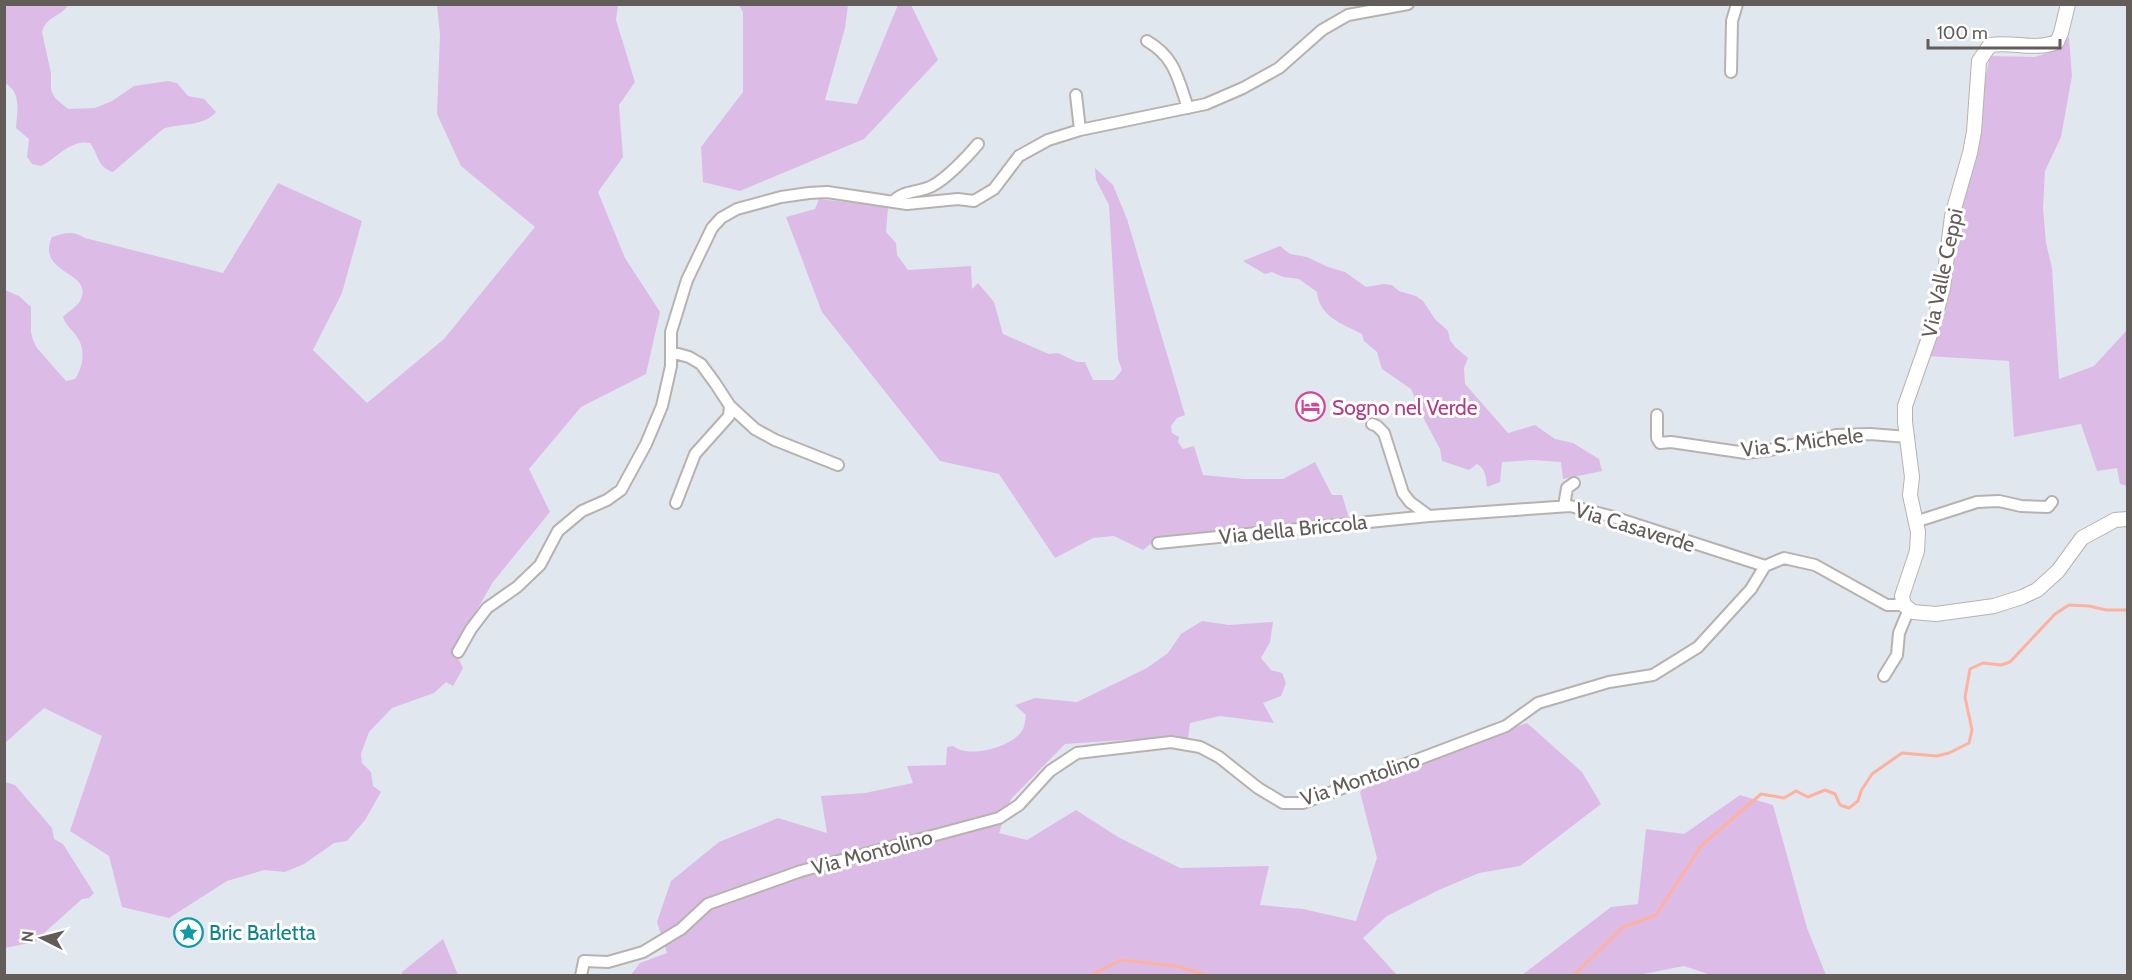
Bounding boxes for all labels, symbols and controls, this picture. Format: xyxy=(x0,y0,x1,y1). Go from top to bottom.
scale bar xyxy=(1928,12,2060,50)
text: 100 m xyxy=(1937,22,1988,44)
street label: Via Valle Ceppi xyxy=(1916,206,1968,340)
hotel icon: Sogno nel Verde xyxy=(1295,391,1327,423)
place label: Sogno nel Verde xyxy=(1332,395,1478,420)
street label: Via S. Michele xyxy=(1739,422,1865,462)
street label: Via Casaverde xyxy=(1572,497,1698,557)
street label: Via della Briccola xyxy=(1218,509,1368,549)
street label: Via Montolino xyxy=(1297,747,1423,811)
street label: Via Montolino xyxy=(809,824,935,880)
north arrow xyxy=(12,908,72,968)
place icon: Bric Barletta xyxy=(172,916,204,948)
place label: Bric Barletta xyxy=(209,920,316,945)
text: N xyxy=(18,930,38,943)

